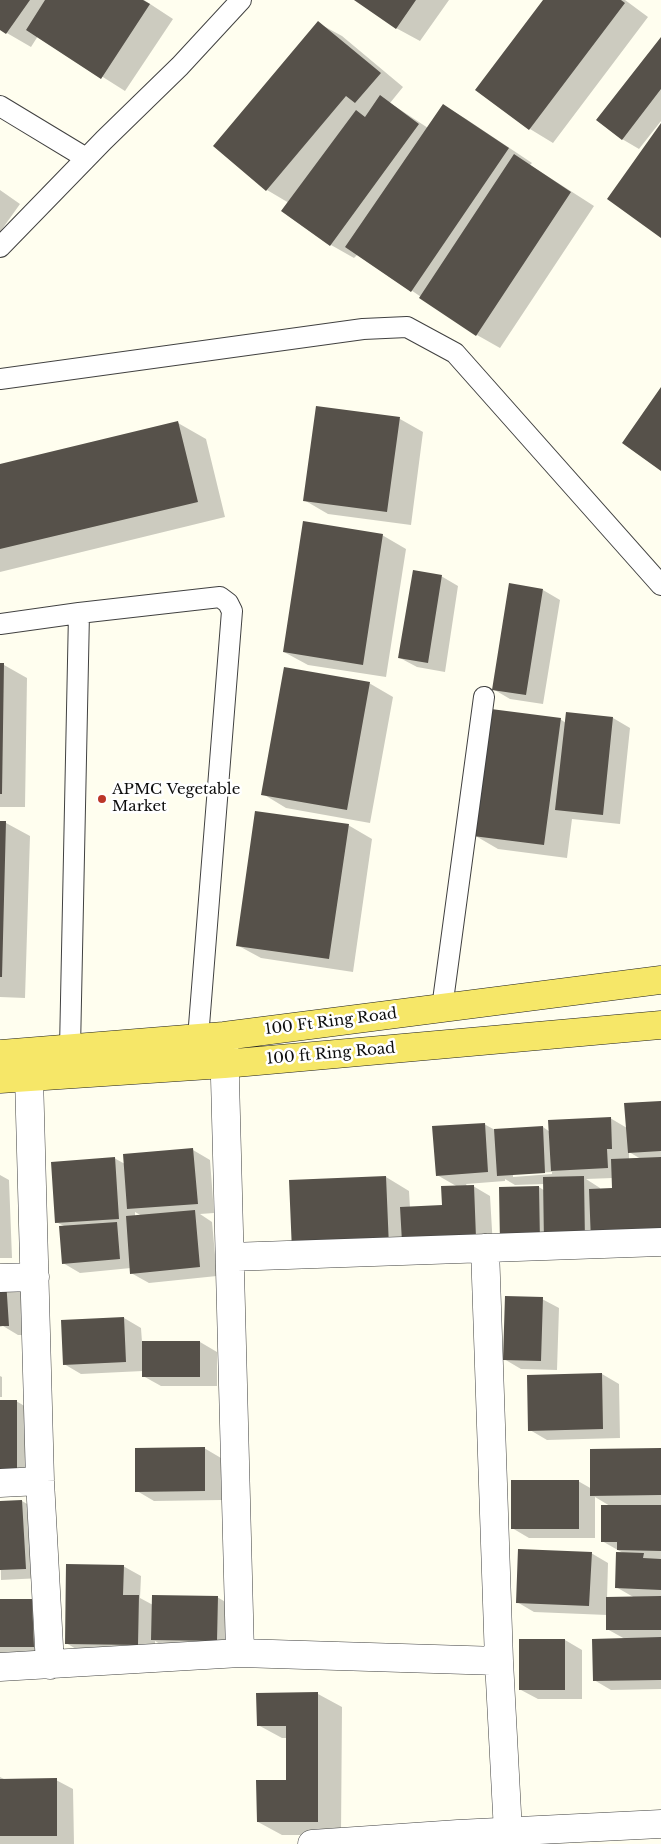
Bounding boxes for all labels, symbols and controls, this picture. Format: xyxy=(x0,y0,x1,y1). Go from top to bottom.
place label: APMC Vegetable Market xyxy=(112,781,240,816)
marker: APMC Vegetable Market xyxy=(96,793,108,805)
street label: 100 Ft Ring Road xyxy=(264,1005,398,1039)
street label: 100 ft Ring Road xyxy=(266,1039,396,1069)

